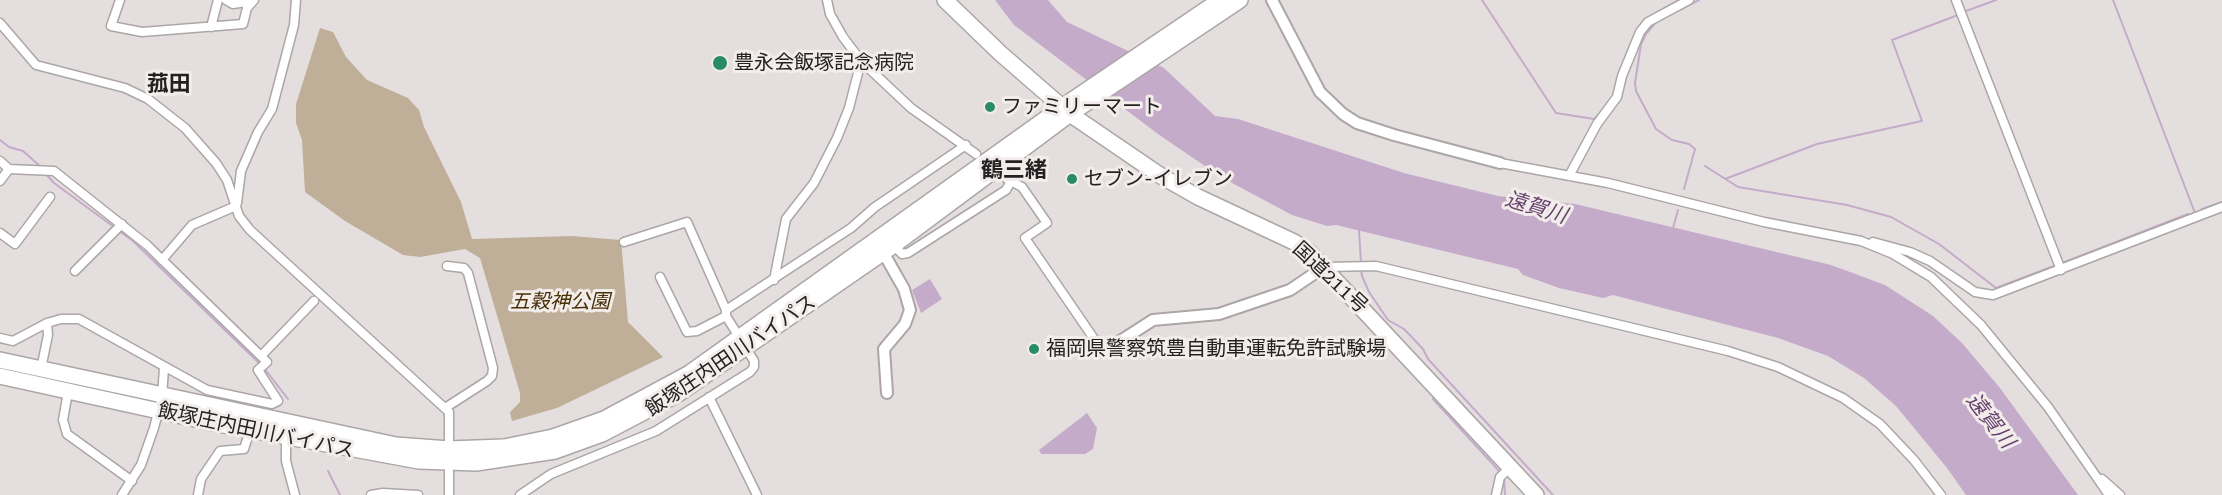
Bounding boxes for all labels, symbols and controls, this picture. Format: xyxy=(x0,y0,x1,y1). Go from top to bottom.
place label: 豊永会飯塚記念病院 xyxy=(734,51,914,75)
marker: 豊永会飯塚記念病院 xyxy=(711,54,729,72)
district label: 菰田 xyxy=(147,72,191,98)
place label: ファミリーマート xyxy=(1002,95,1162,119)
marker: ファミリーマート xyxy=(983,100,997,114)
district label: 鶴三緒 xyxy=(981,158,1047,184)
place label: セブン-イレブン xyxy=(1084,167,1233,191)
marker: セブン-イレブン xyxy=(1065,172,1079,186)
water label: 遠賀川 xyxy=(1502,187,1570,229)
street label: 国道211号 xyxy=(1288,237,1372,319)
park label: 五穀神公園 xyxy=(510,290,610,314)
street label: 飯塚庄内田川バイパス xyxy=(641,290,821,422)
place label: 福岡県警察筑豊自動車運転免許試験場 xyxy=(1046,337,1386,361)
marker: 福岡県警察筑豊自動車運転免許試験場 xyxy=(1027,342,1041,356)
water label: 遠賀川 xyxy=(1961,388,2019,454)
street label: 飯塚庄内田川バイパス xyxy=(156,398,356,464)

